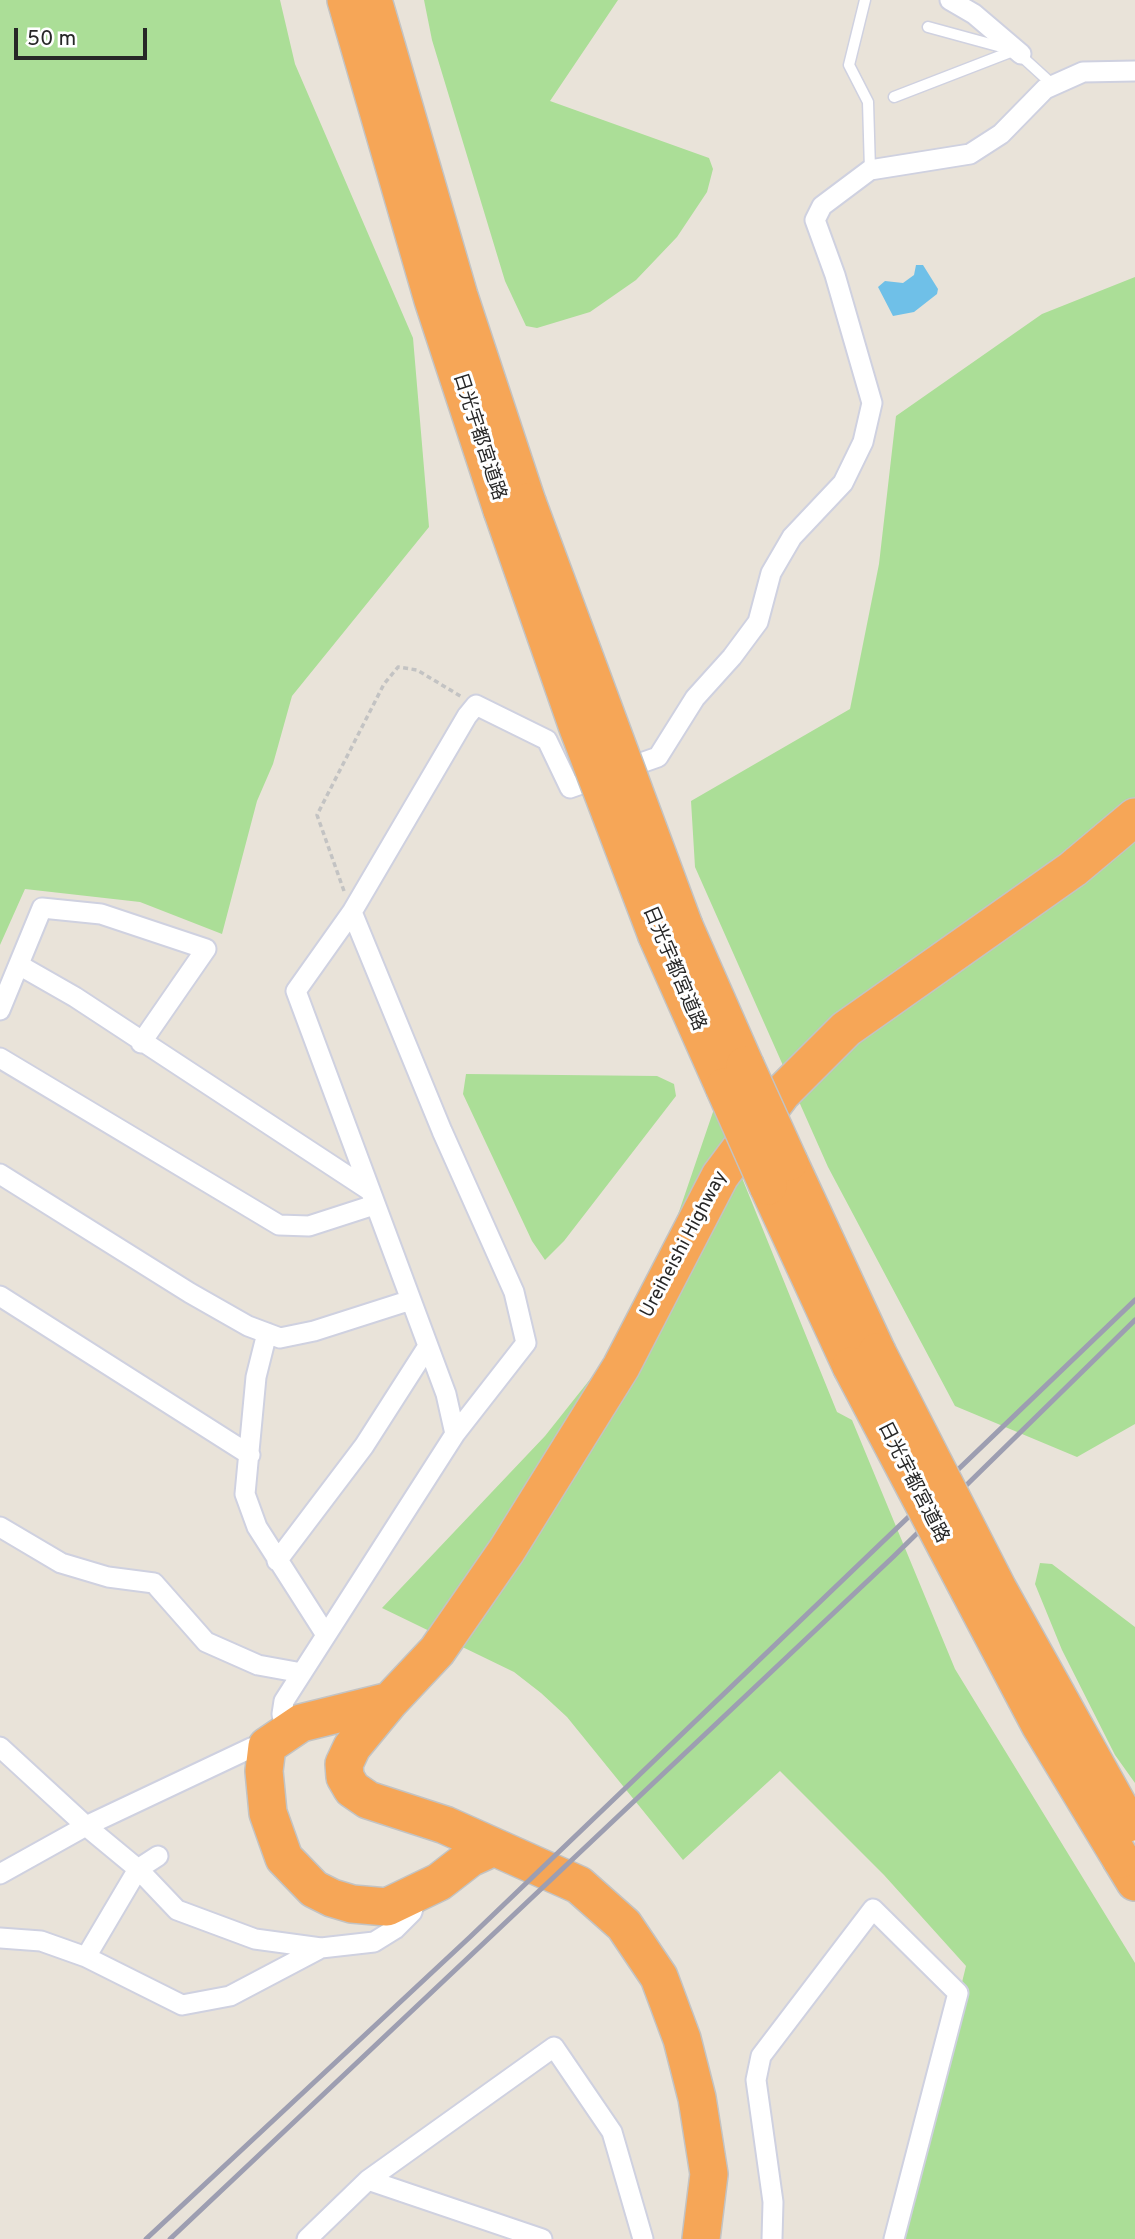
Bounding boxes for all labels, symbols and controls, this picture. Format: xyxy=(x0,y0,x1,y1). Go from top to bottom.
scale bar xyxy=(18,14,150,58)
text: 50 m xyxy=(27,26,76,53)
street label: 日光宇都宮道路 xyxy=(447,370,509,504)
street label: 日光宇都宮道路 xyxy=(637,903,709,1035)
street label: Ureiheishi Highway xyxy=(637,1168,733,1322)
street label: 日光宇都宮道路 xyxy=(872,1419,952,1547)

